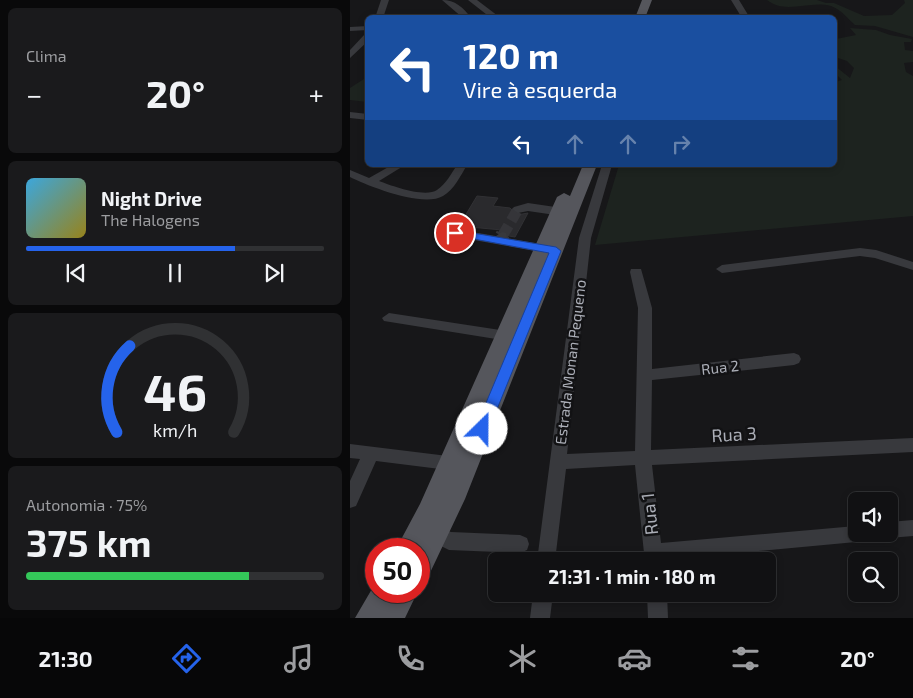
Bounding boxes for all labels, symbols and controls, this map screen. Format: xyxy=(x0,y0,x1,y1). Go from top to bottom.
text: 120 m xyxy=(463,34,559,76)
icon: left xyxy=(380,35,445,100)
text: Clima xyxy=(26,46,67,65)
text: 20° xyxy=(146,70,205,116)
text: Vire à esquerda xyxy=(463,76,617,102)
text: − xyxy=(26,77,42,111)
text: + xyxy=(309,77,324,111)
icon: left xyxy=(508,130,536,158)
icon: ahead xyxy=(561,130,589,158)
icon: ahead xyxy=(614,130,642,158)
icon: right xyxy=(667,130,695,158)
text: Night Drive xyxy=(101,187,202,210)
text: The Halogens xyxy=(101,210,200,229)
pin xyxy=(434,212,476,254)
icon: arrive xyxy=(441,219,469,247)
icon: previous xyxy=(62,259,90,287)
icon: pause xyxy=(161,259,189,287)
icon: next xyxy=(260,259,288,287)
street label: Estrada Monan Pequeno xyxy=(551,278,589,446)
street label: Rua 2 xyxy=(700,356,740,378)
text: 46 xyxy=(143,359,207,421)
position arrow xyxy=(455,402,507,454)
text: km/h xyxy=(153,419,197,441)
street label: Rua 3 xyxy=(711,422,757,446)
street label: Rua 1 xyxy=(636,492,662,536)
map controls xyxy=(848,492,898,602)
button: sound xyxy=(848,492,898,542)
text: Autonomia · 75% xyxy=(26,495,147,514)
text: 375 km xyxy=(26,519,152,565)
speed limit sign: 50 xyxy=(365,538,430,603)
button: search xyxy=(848,552,898,602)
text: 21:31 · 1 min · 180 m xyxy=(548,565,716,588)
icon: directions xyxy=(169,641,204,676)
icon: music xyxy=(281,641,316,676)
icon: phone xyxy=(393,641,428,676)
icon: climate xyxy=(505,641,540,676)
icon: car xyxy=(617,641,652,676)
icon: filters xyxy=(728,641,763,676)
text: 21:30 xyxy=(38,645,93,671)
text: 20° xyxy=(840,645,875,671)

